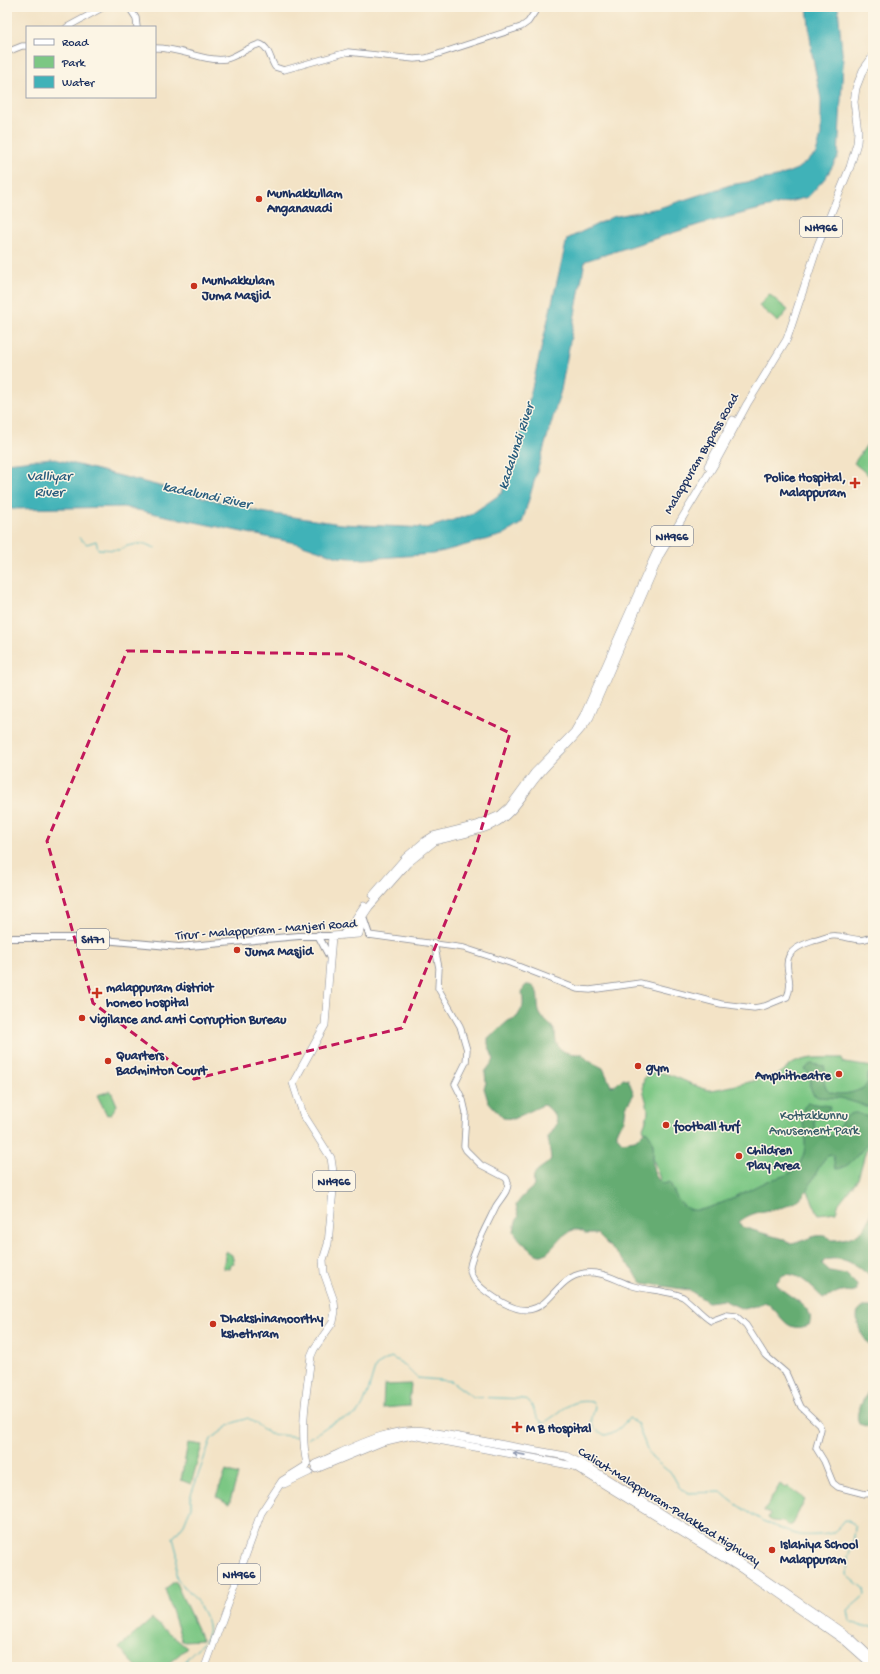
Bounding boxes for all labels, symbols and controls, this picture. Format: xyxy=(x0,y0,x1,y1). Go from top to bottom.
legend xyxy=(26,26,156,98)
text: Road xyxy=(62,37,89,51)
text: Park xyxy=(61,57,87,71)
text: Water xyxy=(62,77,96,91)
place label: Munhakkullam Anganavadi xyxy=(266,187,343,217)
marker: Munhakkullam Anganavadi xyxy=(254,194,264,204)
road number: NH966 xyxy=(800,217,842,237)
place label: Munhakkulam Juma Masjid xyxy=(201,274,275,304)
marker: Munhakkulam Juma Masjid xyxy=(189,281,199,291)
street label: Malappuram Bypass Road xyxy=(661,390,744,517)
water label: kadalundi River xyxy=(495,399,540,492)
water label: Valliyar River xyxy=(27,469,74,502)
place label: Police Hospital, Malappuram xyxy=(764,471,847,502)
marker: Police Hospital, Malappuram xyxy=(849,477,861,489)
water label: kadalundi River xyxy=(161,479,255,515)
road number: NH966 xyxy=(651,526,693,546)
street label: Tirur - Malappuram - Manjeri Road xyxy=(174,917,359,944)
road number: SH71 xyxy=(77,929,109,949)
marker: Juma Masjid xyxy=(232,945,242,955)
place label: Juma Masjid xyxy=(244,945,314,960)
place label: malappuram district homeo hospital xyxy=(106,981,215,1012)
marker: malappuram district homeo hospital xyxy=(91,987,103,999)
marker: Vigilance and anti Corruption Bureau xyxy=(77,1013,87,1023)
place label: Vigilance and anti Corruption Bureau xyxy=(89,1013,287,1029)
place label: Quarters Badminton Court xyxy=(115,1049,209,1079)
marker: Quarters Badminton Court xyxy=(103,1056,113,1066)
marker: gym xyxy=(633,1061,643,1071)
place label: gym xyxy=(645,1061,670,1076)
place label: Amphitheatre xyxy=(754,1069,832,1085)
marker: Amphitheatre xyxy=(834,1069,844,1079)
park label: Kottakkunnu Amusement Park xyxy=(769,1109,860,1139)
place label: football turf xyxy=(673,1119,742,1135)
marker: football turf xyxy=(661,1120,671,1130)
place label: Children Play Area xyxy=(746,1144,801,1174)
marker: Children Play Area xyxy=(734,1151,744,1161)
road number: NH966 xyxy=(313,1171,355,1191)
place label: Dhakshinamoorthy kshethram xyxy=(220,1312,324,1342)
marker: Dhakshinamoorthy kshethram xyxy=(208,1319,218,1329)
marker: M B Hospital xyxy=(511,1421,523,1433)
place label: M B Hospital xyxy=(526,1422,592,1438)
street label: Calicut-Malappuram-Palakkad Highway xyxy=(575,1444,763,1570)
one-way arrow xyxy=(513,1450,526,1458)
place label: Islahiya School Malappuram xyxy=(780,1538,858,1569)
marker: Islahiya School Malappuram xyxy=(767,1545,777,1555)
road number: NH966 xyxy=(218,1564,260,1584)

